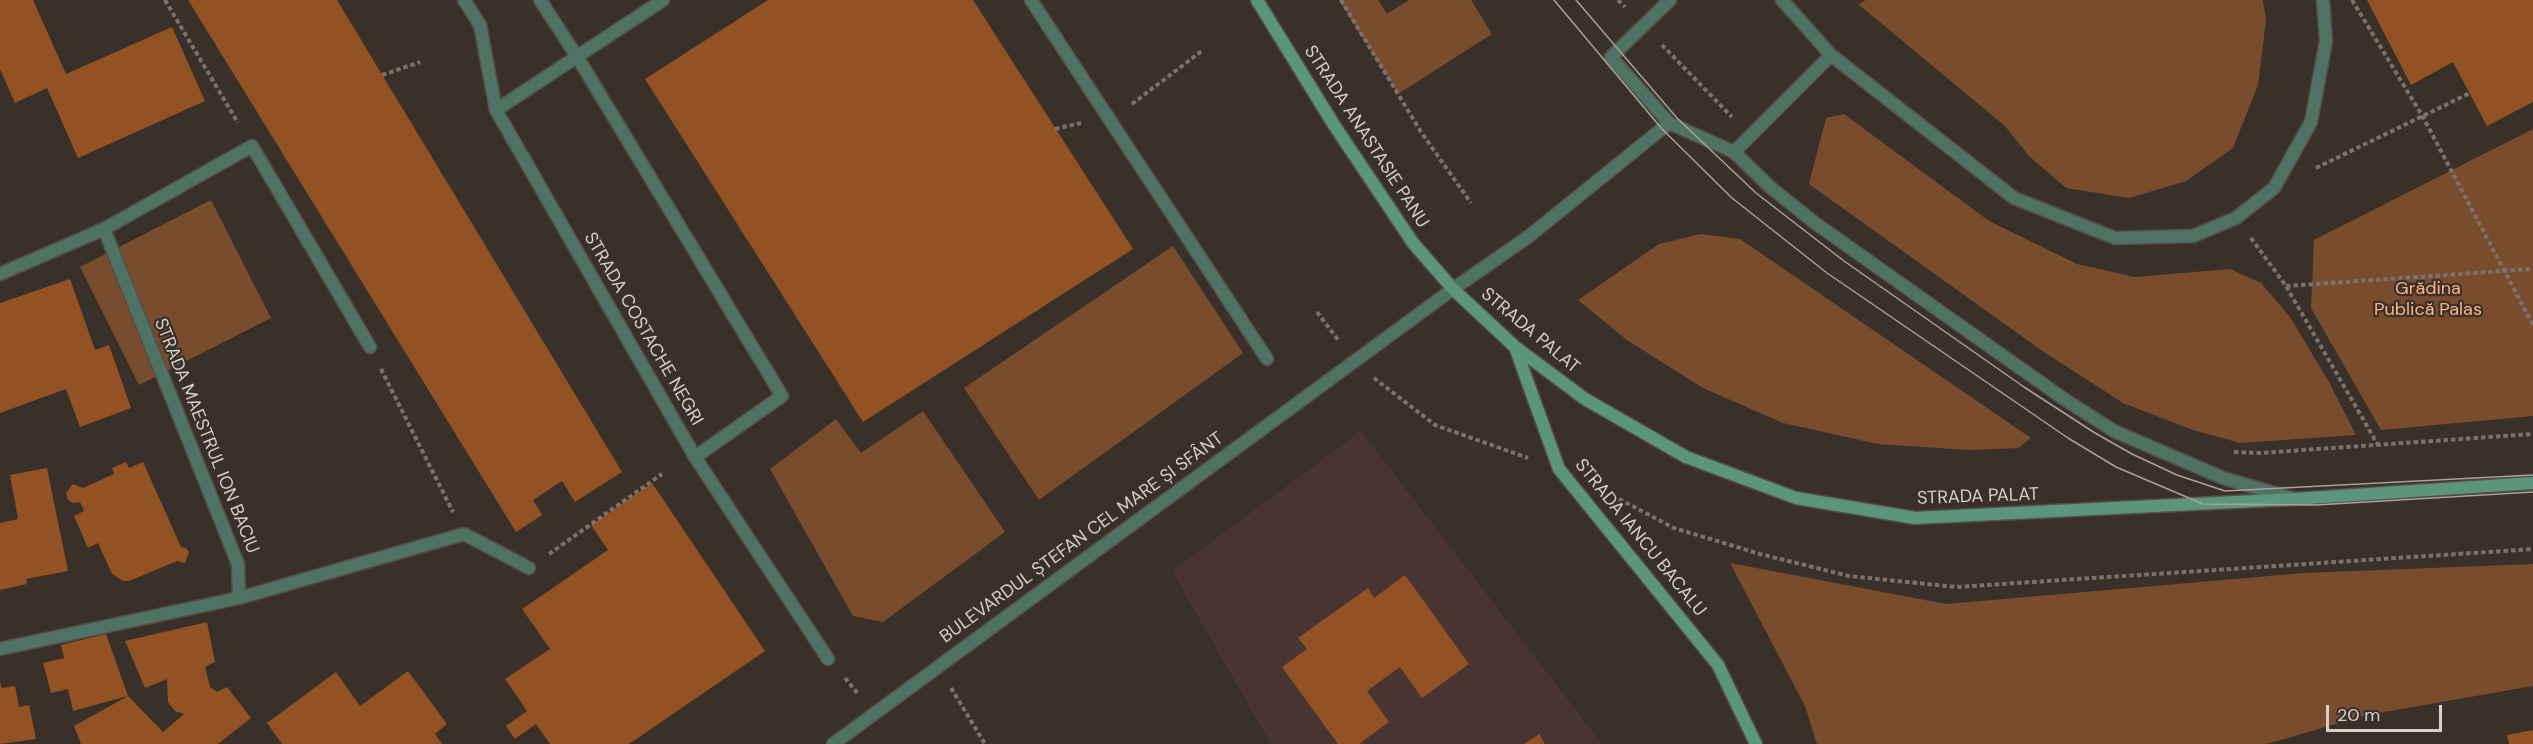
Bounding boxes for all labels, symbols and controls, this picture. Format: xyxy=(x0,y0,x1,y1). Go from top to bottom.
street label: STRADA ANASTASIE PANU xyxy=(1299,42,1433,232)
street label: STRADA COSTACHE NEGRI xyxy=(579,229,707,429)
park label: Grădina Publică Palas xyxy=(2374,278,2482,320)
street label: STRADA PALAT xyxy=(1476,284,1584,378)
street label: STRADA MAESTRUL ION BACIU xyxy=(149,315,263,557)
street label: BULEVARDUL ȘTEFAN CEL MARE ȘI SFÂNT xyxy=(936,428,1228,648)
street label: STRADA IANCU BACALU xyxy=(1570,455,1710,621)
street label: STRADA PALAT xyxy=(1917,484,2039,510)
scale bar xyxy=(2329,693,2444,731)
text: 20 m xyxy=(2337,703,2380,727)

